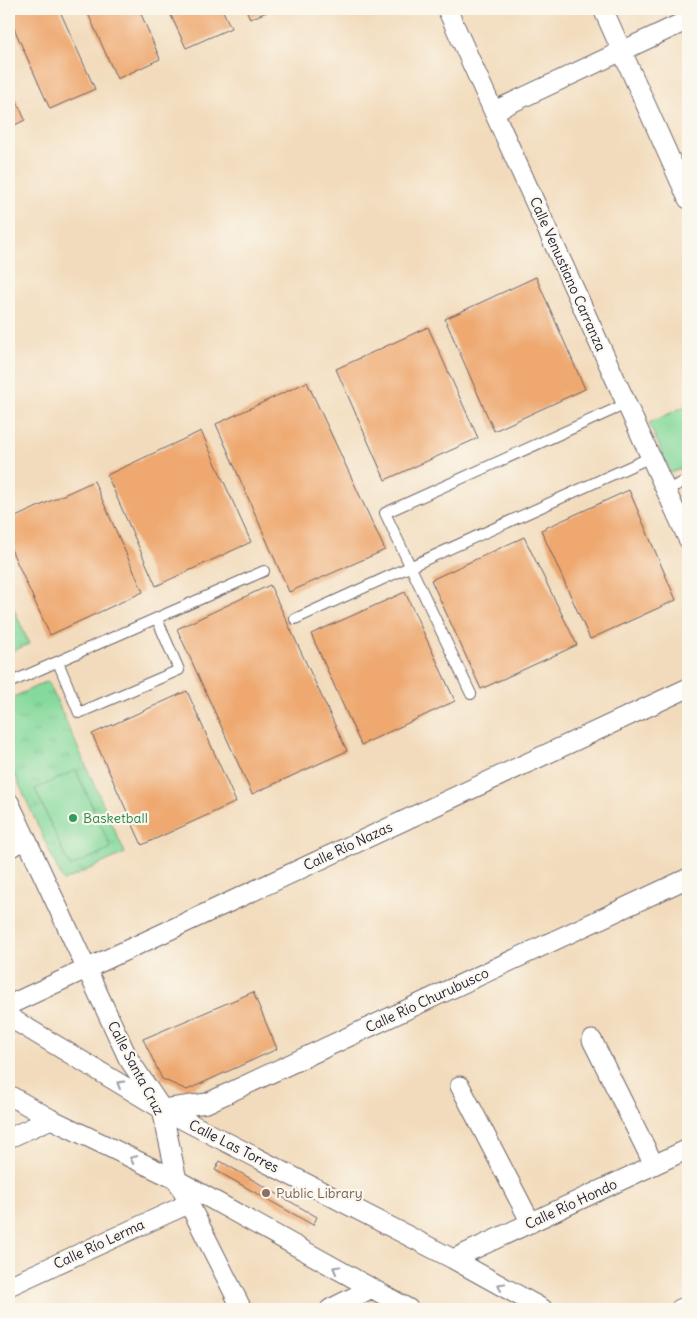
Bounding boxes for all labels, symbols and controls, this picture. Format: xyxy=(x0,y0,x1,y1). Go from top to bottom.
street label: Calle Venustiano Carranza xyxy=(526,194,610,354)
place label: Basketball xyxy=(83,809,148,827)
marker: Basketball xyxy=(67,812,79,824)
street label: Calle Río Nazas xyxy=(301,818,395,874)
street label: Calle Río Churubusco xyxy=(363,963,492,1036)
street label: Calle Santa Cruz xyxy=(104,1018,168,1118)
one-way arrow xyxy=(116,1080,125,1090)
street label: Calle Las Torres xyxy=(186,1116,282,1176)
one-way arrow xyxy=(129,1154,138,1165)
street label: Calle Río Hondo xyxy=(522,1175,620,1233)
place label: Public Library xyxy=(276,1184,363,1202)
marker: Public Library xyxy=(260,1187,272,1199)
street label: Calle Río Lerma xyxy=(51,1215,147,1273)
one-way arrow xyxy=(332,1265,341,1275)
one-way arrow xyxy=(497,1282,506,1292)

